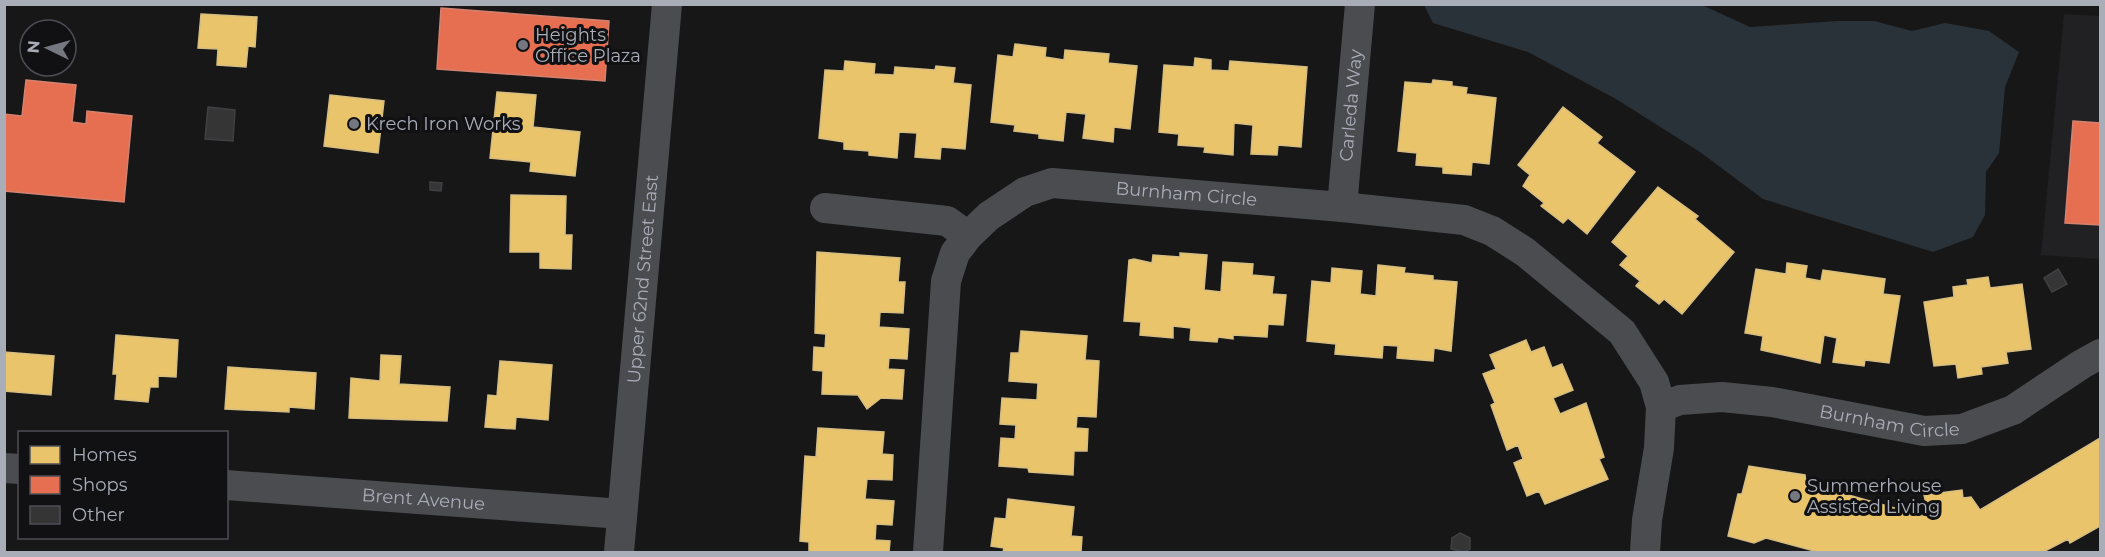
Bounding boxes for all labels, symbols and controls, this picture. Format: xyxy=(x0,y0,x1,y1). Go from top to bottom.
north arrow xyxy=(18,18,78,78)
place label: Heights Office Plaza xyxy=(535,24,641,67)
marker: Heights Office Plaza xyxy=(516,38,530,52)
text: N xyxy=(24,39,44,54)
street label: Carleda Way xyxy=(1335,48,1367,162)
place label: Krech Iron Works xyxy=(366,113,521,135)
marker: Krech Iron Works xyxy=(347,117,361,131)
street label: Upper 62nd Street East xyxy=(623,174,663,384)
street label: Burnham Circle xyxy=(1115,177,1258,211)
street label: Burnham Circle xyxy=(1818,400,1960,442)
legend xyxy=(18,431,228,539)
text: Homes xyxy=(72,444,137,466)
text: Shops xyxy=(72,474,128,496)
place label: Summerhouse Assisted Living xyxy=(1807,475,1942,518)
street label: Brent Avenue xyxy=(361,484,486,515)
marker: Summerhouse Assisted Living xyxy=(1788,489,1802,503)
text: Other xyxy=(72,504,125,526)

